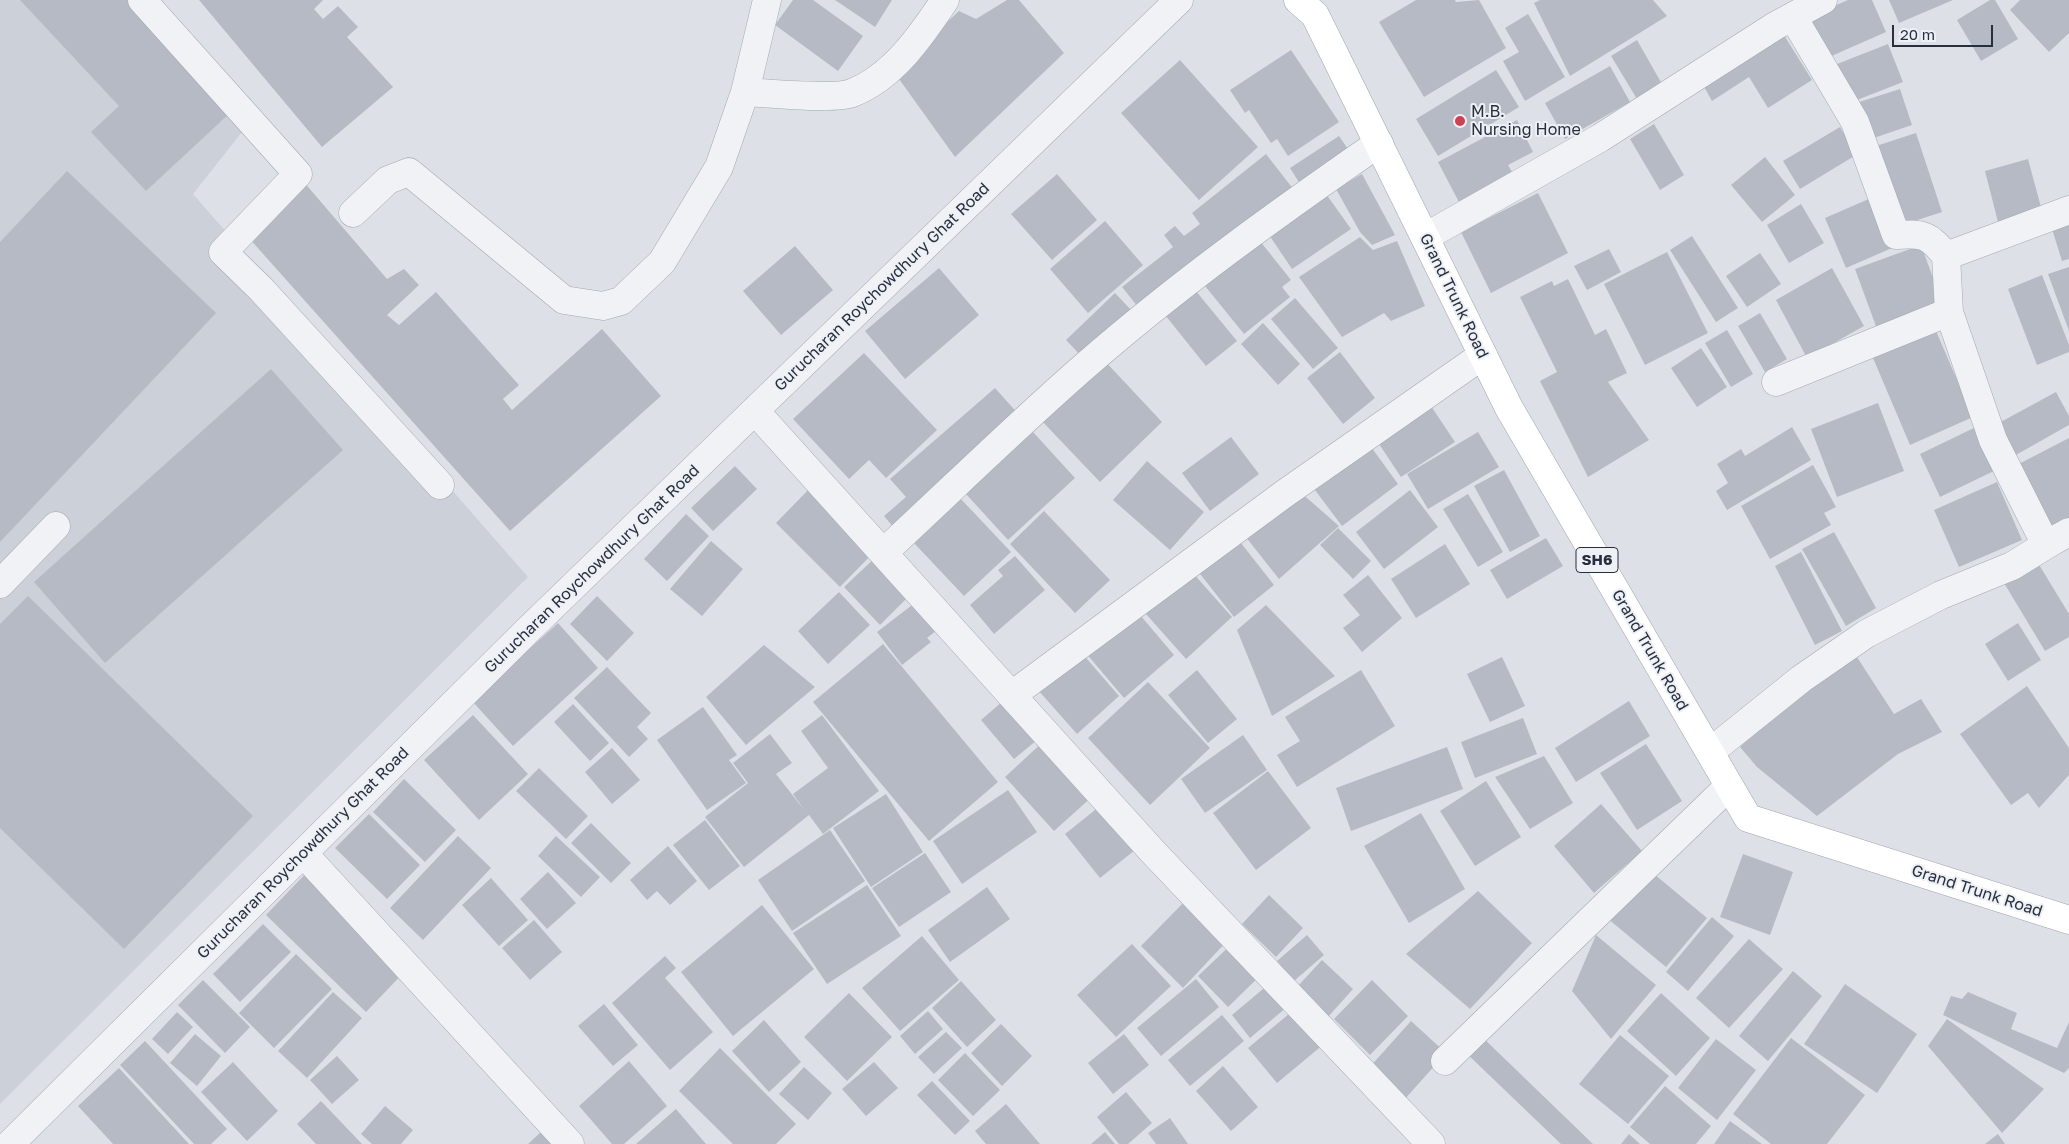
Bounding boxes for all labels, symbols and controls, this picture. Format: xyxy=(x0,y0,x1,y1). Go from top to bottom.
scale bar xyxy=(1894,15,1995,47)
text: 20 m xyxy=(1900,25,1935,43)
place label: M.B. Nursing Home xyxy=(1471,102,1581,140)
marker: M.B. Nursing Home xyxy=(1453,114,1467,128)
street label: Gurucharan Roychowdhury Ghat Road xyxy=(770,179,994,395)
street label: Grand Trunk Road xyxy=(1415,230,1493,362)
street label: Gurucharan Roychowdhury Ghat Road xyxy=(480,461,704,677)
road number: SH6 xyxy=(1576,548,1618,572)
street label: Grand Trunk Road xyxy=(1608,586,1692,714)
street label: Gurucharan Roychowdhury Ghat Road xyxy=(193,743,413,963)
street label: Grand Trunk Road xyxy=(1909,861,2045,921)

